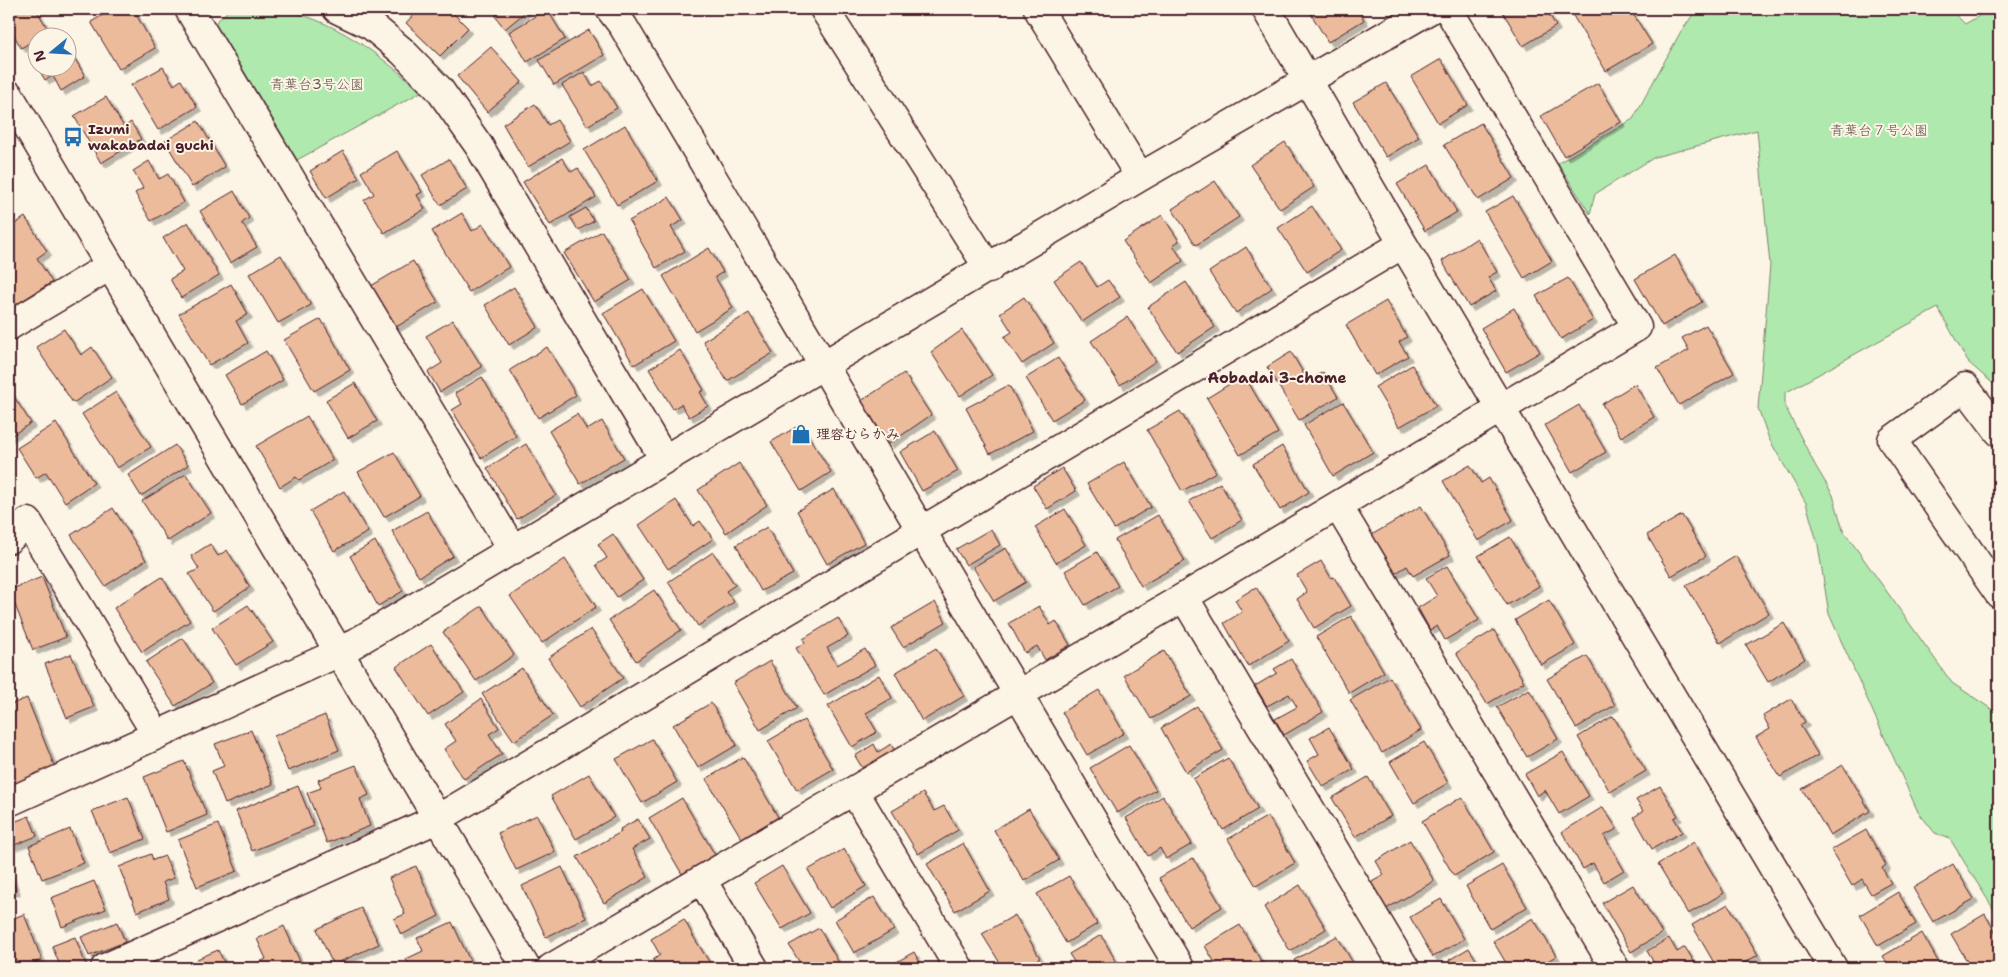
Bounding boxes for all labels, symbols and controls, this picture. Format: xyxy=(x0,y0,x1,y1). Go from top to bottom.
north arrow xyxy=(28,28,78,78)
text: N xyxy=(29,48,50,64)
park label: 青葉台3号公園 xyxy=(270,75,364,93)
place label: Izumi wakabadai guchi xyxy=(88,120,214,154)
park label: 青葉台７号公園 xyxy=(1830,121,1928,139)
bus stop icon: Izumi wakabadai guchi xyxy=(62,126,84,148)
district label: Aobadai 3-chome xyxy=(1208,368,1346,388)
shop icon: 理容むらかみ xyxy=(790,423,812,445)
place label: 理容むらかみ xyxy=(816,425,900,443)

